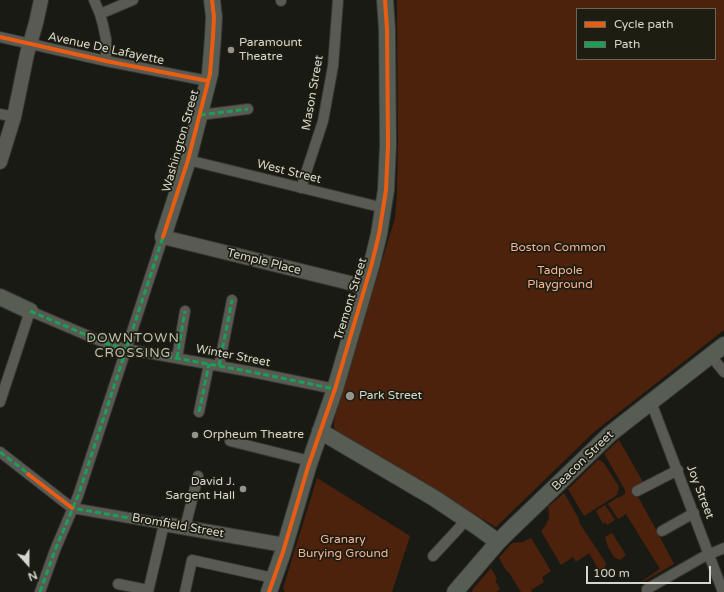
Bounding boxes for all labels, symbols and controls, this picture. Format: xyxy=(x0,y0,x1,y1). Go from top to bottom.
legend xyxy=(576,8,716,60)
text: Cycle path xyxy=(614,17,673,31)
street label: Avenue De Lafayette xyxy=(47,30,165,68)
place label: Paramount Theatre xyxy=(239,36,302,64)
text: Path xyxy=(614,37,640,51)
marker: Paramount Theatre xyxy=(226,45,236,55)
street label: Mason Street xyxy=(299,54,327,132)
street label: Washington Street xyxy=(159,88,203,194)
street label: West Street xyxy=(255,157,323,187)
park label: Boston Common xyxy=(510,241,606,255)
street label: Temple Place xyxy=(226,246,302,278)
street label: Tremont Street xyxy=(332,256,370,342)
park label: Tadpole Playground xyxy=(527,264,593,292)
district label: DOWNTOWN CROSSING xyxy=(86,331,180,362)
street label: Winter Street xyxy=(195,342,271,370)
place label: Park Street xyxy=(359,389,422,403)
marker: Park Street xyxy=(344,390,356,402)
place label: Orpheum Theatre xyxy=(203,428,304,442)
street label: Beacon Street xyxy=(549,428,617,494)
marker: Orpheum Theatre xyxy=(190,430,200,440)
street label: Joy Street xyxy=(683,463,717,521)
place label: David J. Sargent Hall xyxy=(165,475,235,503)
marker: David J. Sargent Hall xyxy=(238,484,248,494)
street label: Bromfield Street xyxy=(131,511,225,541)
park label: Granary Burying Ground xyxy=(298,533,388,561)
north arrow xyxy=(8,544,48,584)
scale bar xyxy=(588,558,713,584)
text: 100 m xyxy=(593,566,630,580)
text: N xyxy=(26,568,39,583)

